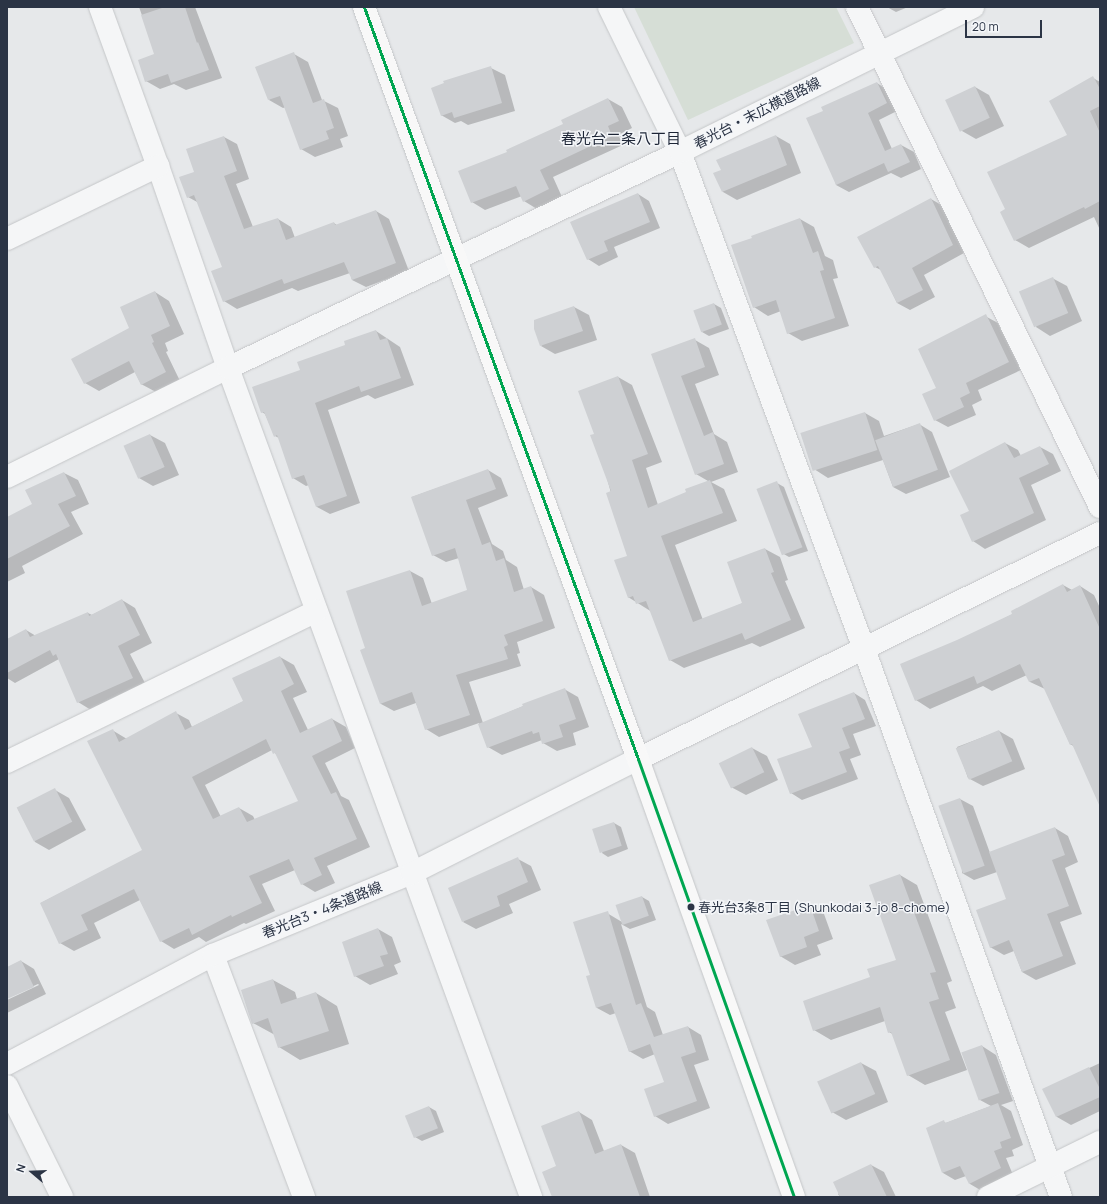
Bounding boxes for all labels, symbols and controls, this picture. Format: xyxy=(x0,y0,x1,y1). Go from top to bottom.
scale bar xyxy=(967,12,1044,38)
text: 20 m xyxy=(972,18,999,35)
street label: 春光台・末広横道路線 xyxy=(691,74,823,152)
district label: 春光台二条八丁目 xyxy=(561,130,681,148)
street label: 春光台3・4条道路線 xyxy=(260,878,384,942)
place label: 春光台3条8丁目 (Shunkodai 3-jo 8-chome) xyxy=(698,899,950,915)
marker: 春光台3条8丁目 (Shunkodai 3-jo 8-chome) xyxy=(686,902,696,912)
north arrow xyxy=(12,1152,52,1192)
text: N xyxy=(12,1162,29,1174)

